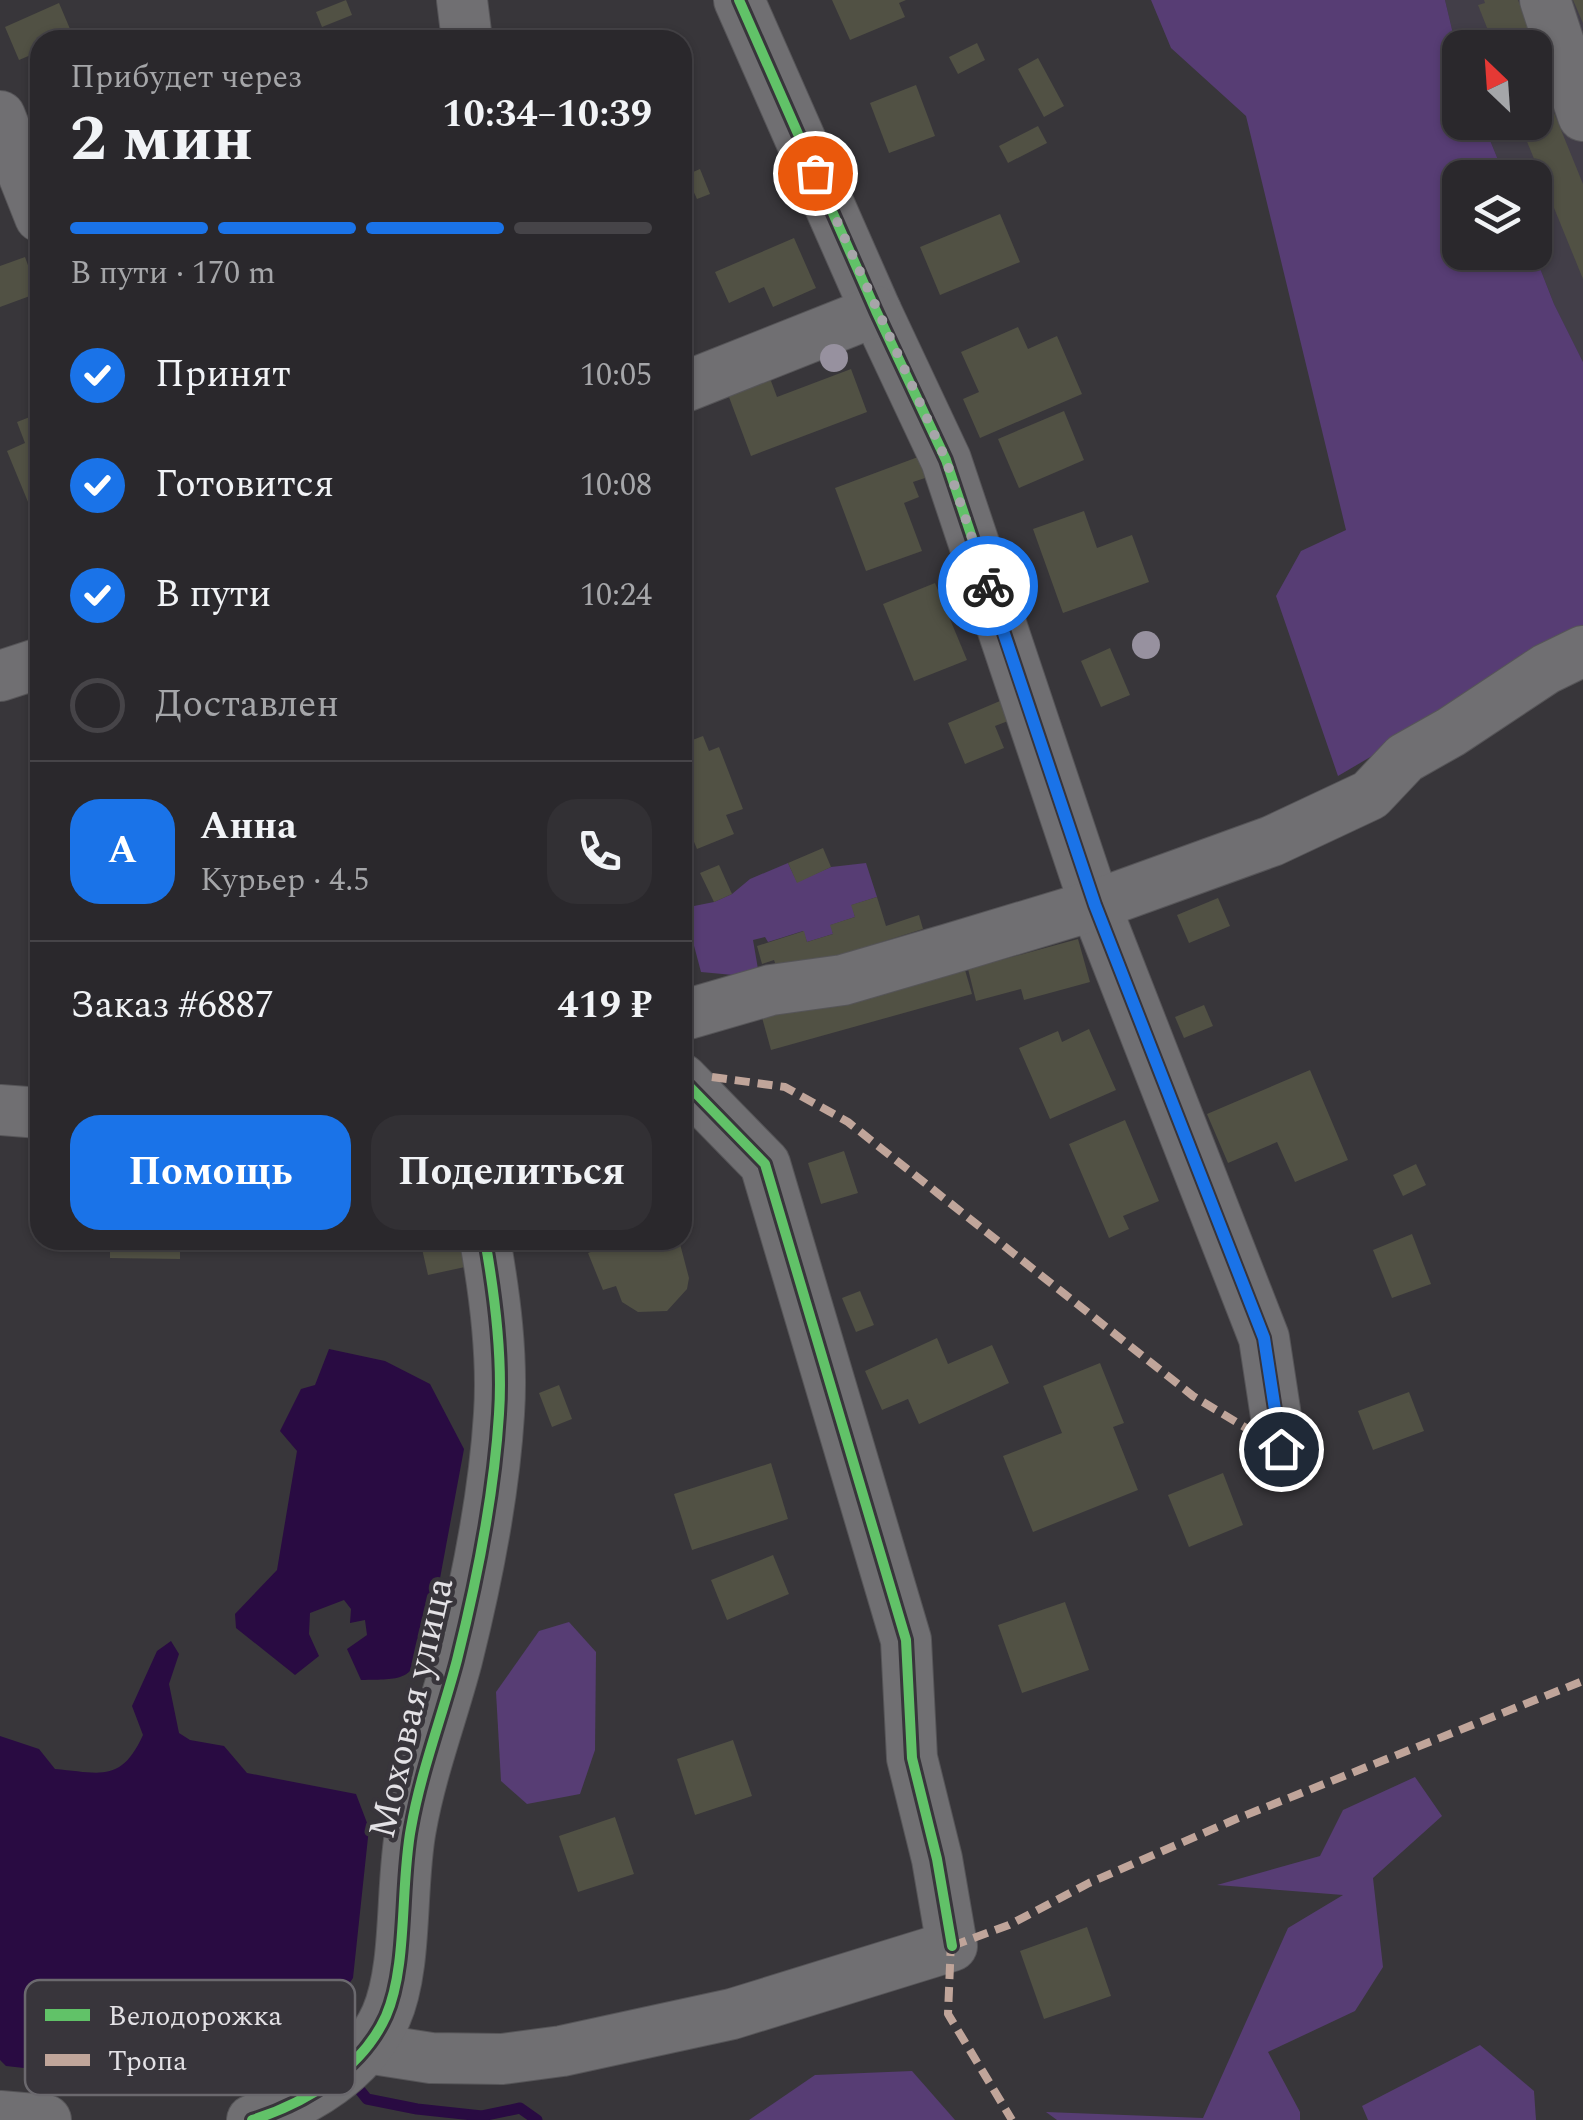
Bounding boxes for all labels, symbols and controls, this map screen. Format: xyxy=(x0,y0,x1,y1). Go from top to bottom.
north arrow xyxy=(1442,30,1552,140)
map controls xyxy=(1442,30,1552,270)
text: Прибудет через xyxy=(70,53,302,102)
text: 10:34–10:39 xyxy=(442,86,652,144)
text: 2 мин xyxy=(70,90,253,189)
pin xyxy=(773,131,858,216)
icon: bag xyxy=(788,146,843,201)
button: layers xyxy=(1442,160,1552,270)
text: В пути · 170 m xyxy=(70,249,276,298)
text: Принят xyxy=(155,346,291,404)
icon: check xyxy=(70,348,125,403)
text: 10:05 xyxy=(580,351,652,400)
text: Готовится xyxy=(155,456,334,514)
icon: check xyxy=(70,458,125,513)
text: 10:08 xyxy=(580,461,652,510)
courier xyxy=(938,536,1038,636)
icon: bike xyxy=(961,559,1016,614)
text: В пути xyxy=(155,566,271,624)
icon: check xyxy=(70,568,125,623)
text: 10:24 xyxy=(580,571,652,620)
text: Доставлен xyxy=(155,676,339,734)
text: Анна xyxy=(200,798,297,856)
button: phone xyxy=(547,799,652,904)
text: А xyxy=(108,822,137,880)
text: Курьер · 4.5 xyxy=(200,856,369,905)
text: Заказ #6887 xyxy=(70,977,274,1035)
text: 419 ₽ xyxy=(557,977,652,1035)
button: Помощь xyxy=(70,1115,351,1230)
button: Поделиться xyxy=(371,1115,652,1230)
pin xyxy=(1239,1407,1324,1492)
icon: home xyxy=(1254,1422,1309,1477)
street label: Моховая улица xyxy=(354,1571,470,1844)
legend xyxy=(25,1980,355,2095)
text: Велодорожка xyxy=(108,1995,282,2038)
text: Тропа xyxy=(108,2040,187,2083)

